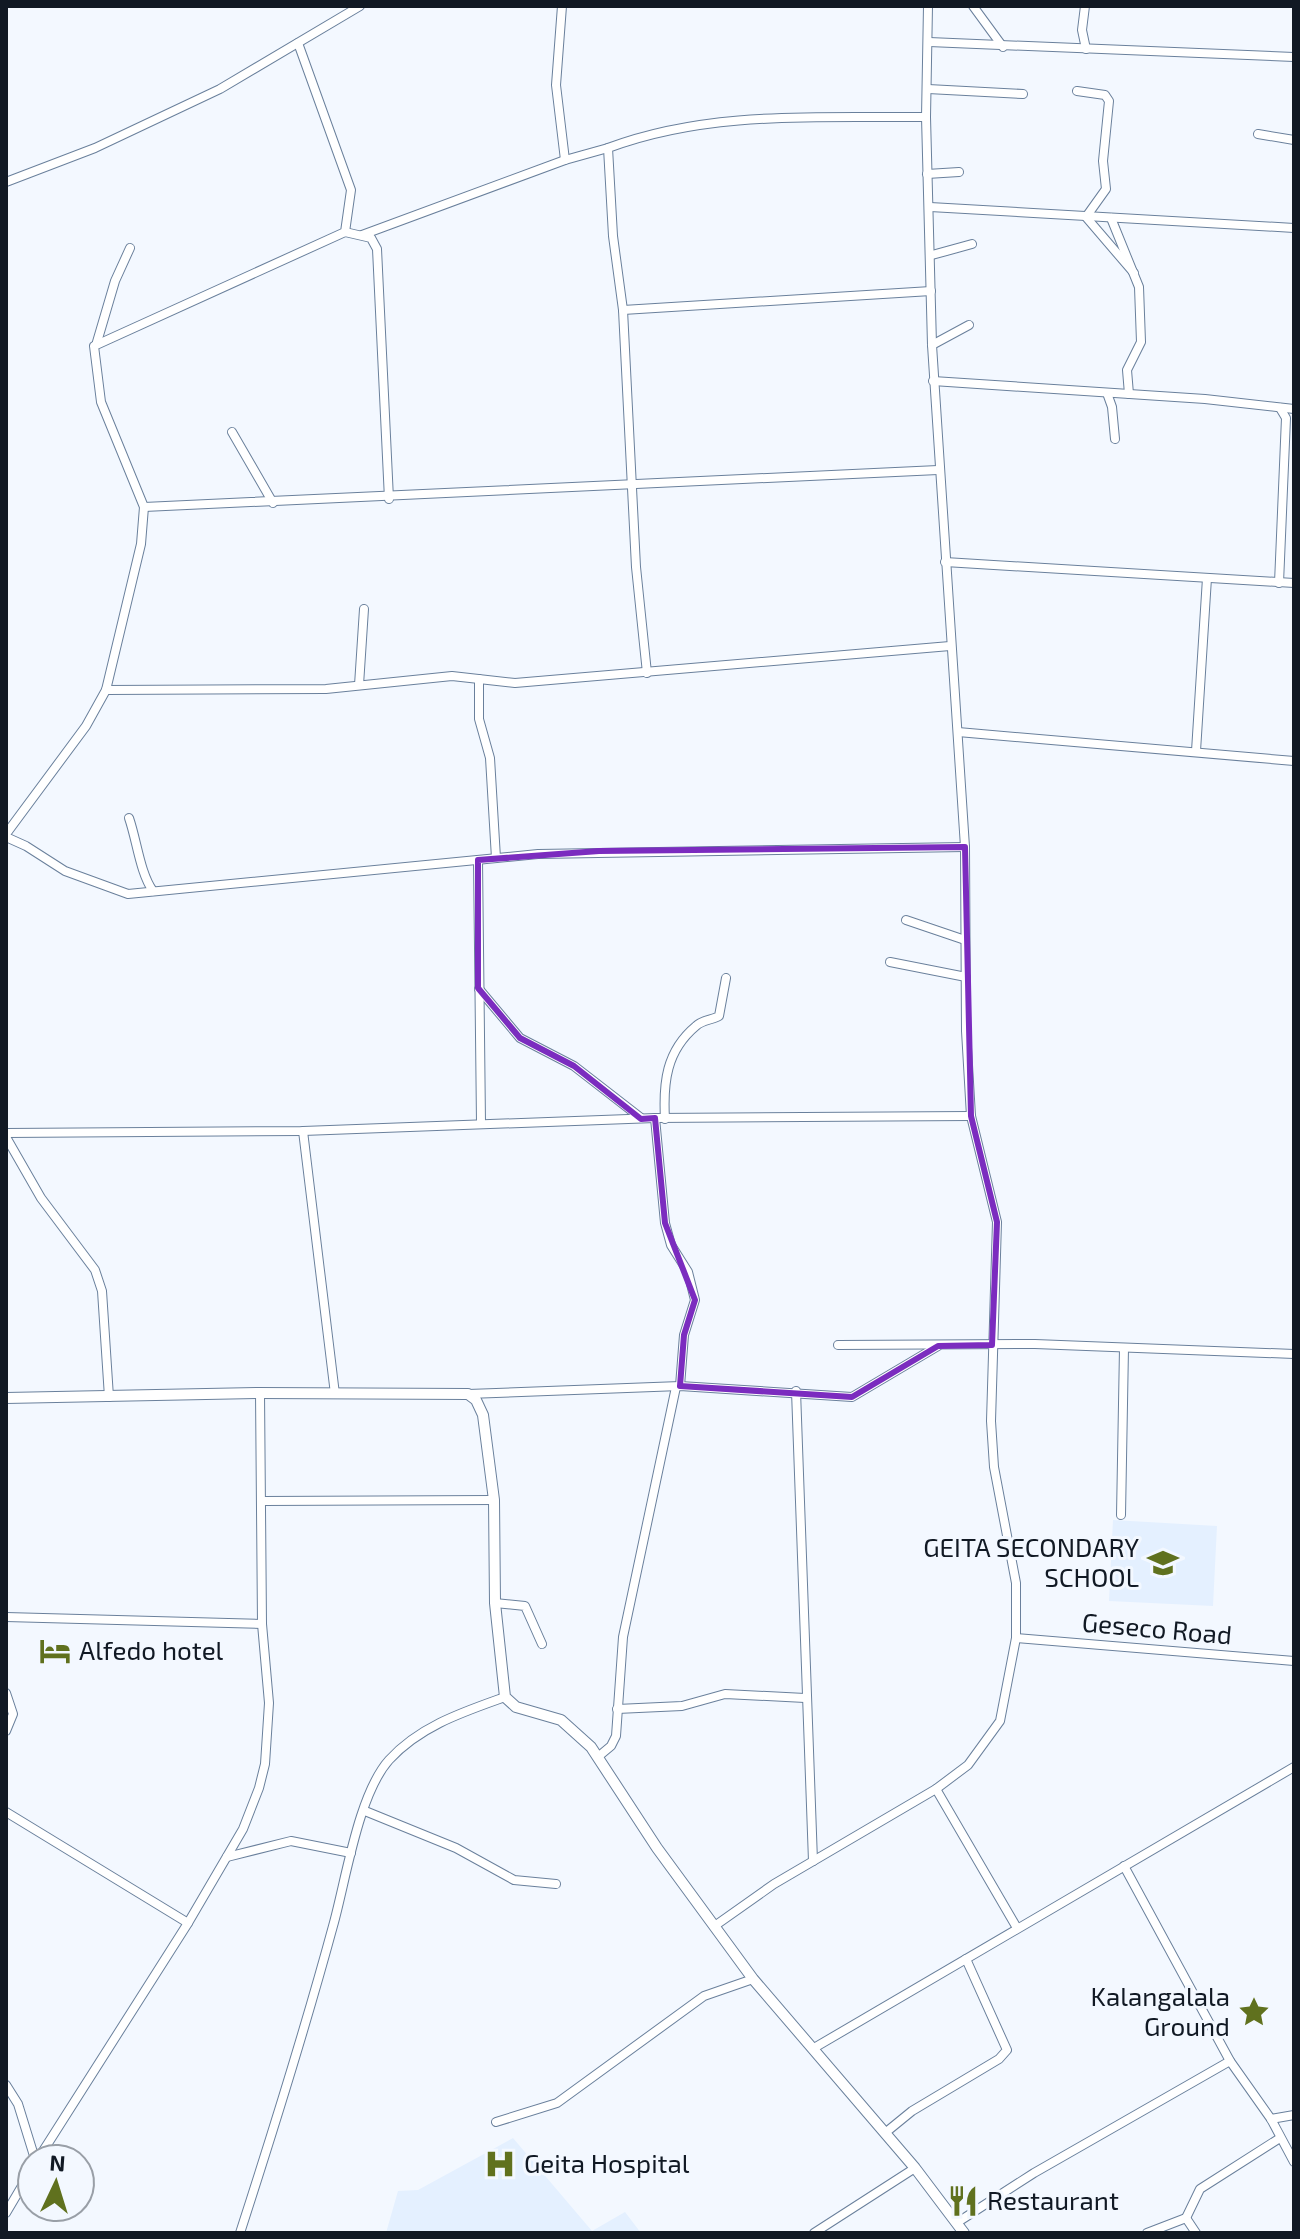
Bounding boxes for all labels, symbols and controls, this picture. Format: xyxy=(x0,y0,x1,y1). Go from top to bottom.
place label: GEITA SECONDARY SCHOOL xyxy=(923,1531,1139,1592)
school or university icon: GEITA SECONDARY SCHOOL xyxy=(1146,1546,1180,1580)
street label: Geseco Road xyxy=(1081,1606,1233,1650)
hotel icon: Alfedo hotel xyxy=(38,1634,72,1668)
place label: Alfedo hotel xyxy=(79,1634,224,1665)
place label: Kalangalala Ground xyxy=(1091,1980,1230,2041)
place icon: Kalangalala Ground xyxy=(1237,1995,1271,2029)
north arrow xyxy=(16,2143,96,2223)
hospital icon: Geita Hospital xyxy=(483,2147,517,2181)
place label: Geita Hospital xyxy=(524,2147,690,2178)
text: N xyxy=(49,2149,66,2176)
restaurant icon: Restaurant xyxy=(946,2184,980,2218)
place label: Restaurant xyxy=(987,2184,1119,2215)

